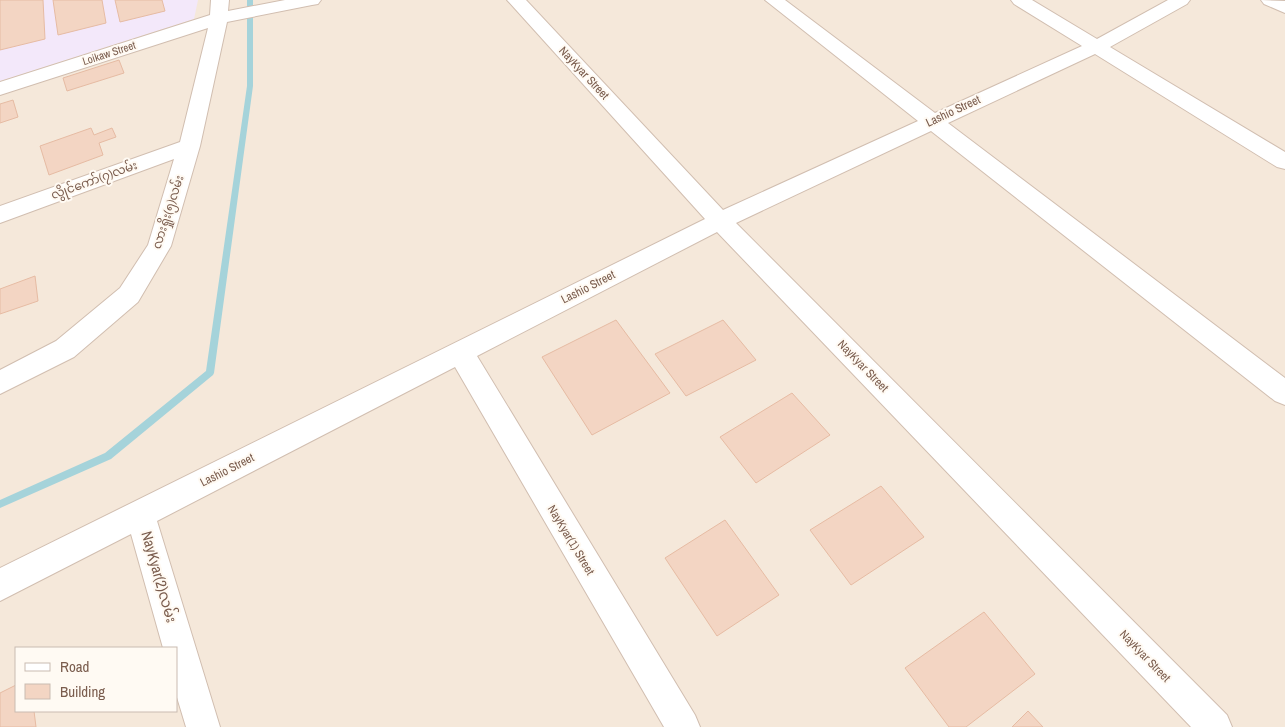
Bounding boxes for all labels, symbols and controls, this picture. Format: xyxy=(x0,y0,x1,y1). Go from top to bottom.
street label: Loikaw Street xyxy=(81,38,138,68)
street label: NayKyar Street xyxy=(555,43,613,103)
street label: Lashio Street xyxy=(923,91,983,131)
street label: လွိုင်ကော်(၇)လမ်း xyxy=(48,156,140,205)
street label: လားရှိုး(၅)လမ်း xyxy=(148,173,189,252)
street label: Lashio Street xyxy=(558,266,618,307)
street label: NayKyar Street xyxy=(834,336,892,396)
street label: Lashio Street xyxy=(197,449,257,490)
street label: NayKyar(1) Street xyxy=(544,502,598,578)
street label: NayKyar(2)လမ်း xyxy=(136,529,183,625)
street label: NayKyar Street xyxy=(1116,626,1174,686)
legend xyxy=(15,647,178,712)
text: Road xyxy=(60,656,89,677)
text: Building xyxy=(60,681,105,702)

